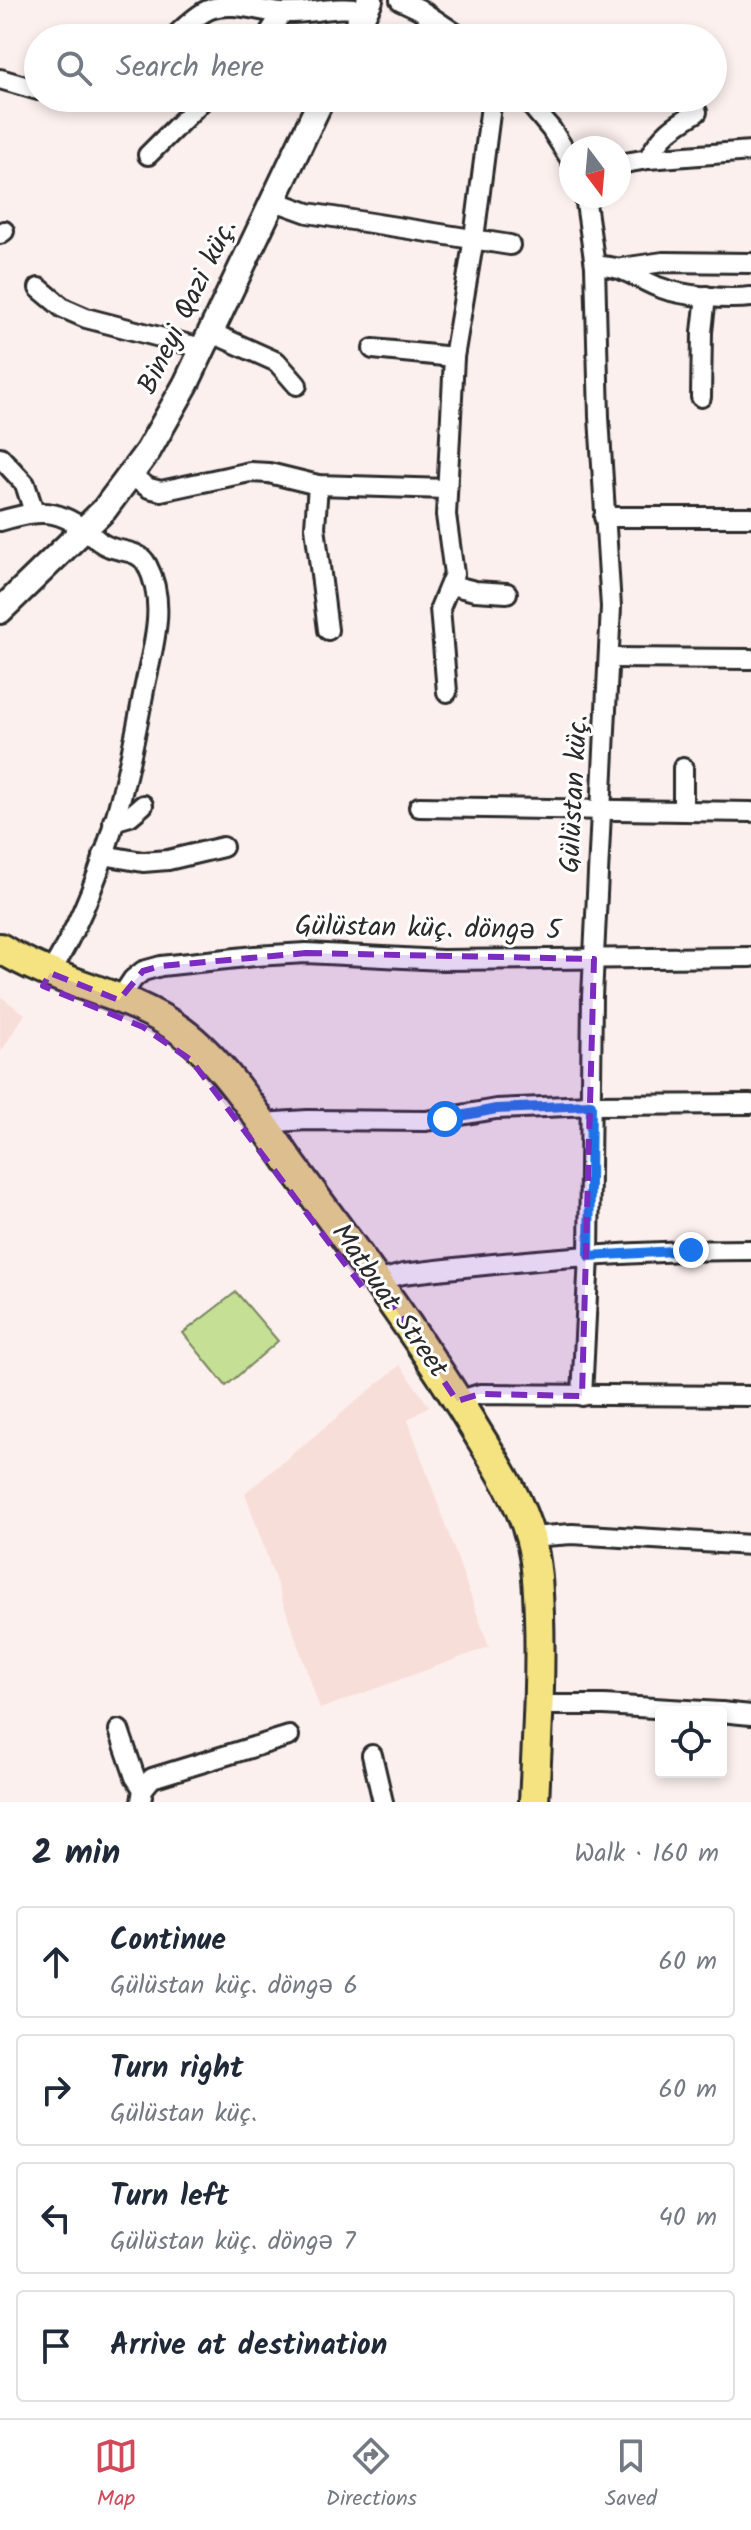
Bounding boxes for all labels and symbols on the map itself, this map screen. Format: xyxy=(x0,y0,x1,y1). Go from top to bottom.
north arrow xyxy=(559,136,631,208)
street label: Bineyi Qazi küç. xyxy=(126,212,250,402)
street label: Gülüstan küç. xyxy=(548,714,602,874)
street label: Gülüstan küç. döngə 5 xyxy=(294,904,564,954)
route start xyxy=(427,1101,463,1137)
street label: Matbuat Street xyxy=(319,1214,460,1389)
route end xyxy=(673,1232,709,1268)

